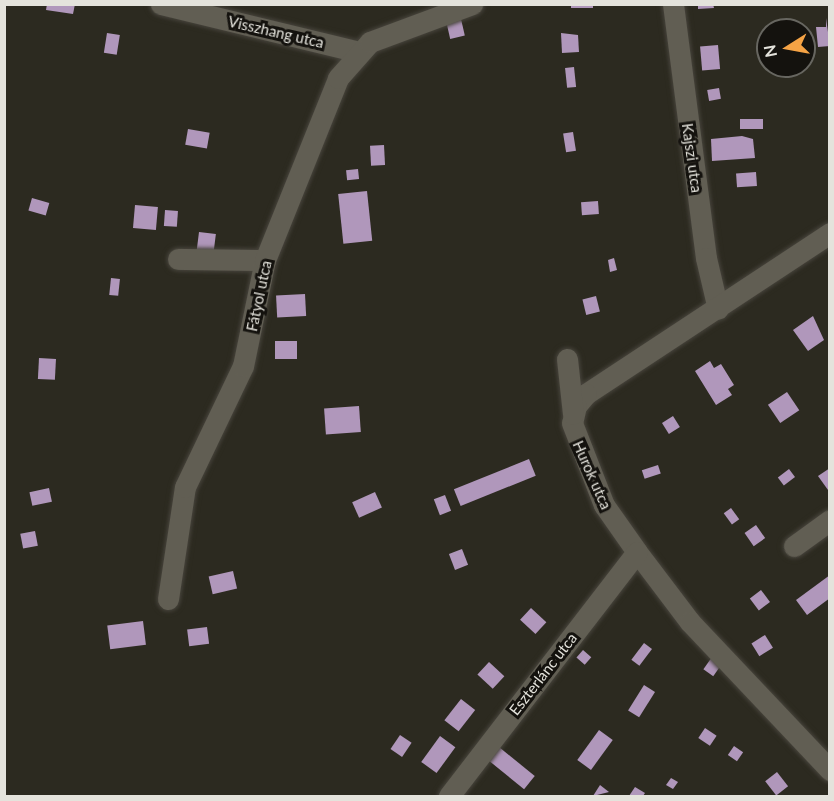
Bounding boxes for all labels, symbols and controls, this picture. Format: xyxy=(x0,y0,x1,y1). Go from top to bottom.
street label: Visszhang utca xyxy=(226,12,326,52)
north arrow xyxy=(756,18,816,78)
text: N xyxy=(759,43,780,59)
street label: Kajszi utca xyxy=(678,122,706,194)
street label: Fátyol utca xyxy=(243,259,275,333)
street label: Hurok utca xyxy=(569,438,615,512)
street label: Eszterlánc utca xyxy=(505,629,581,719)

